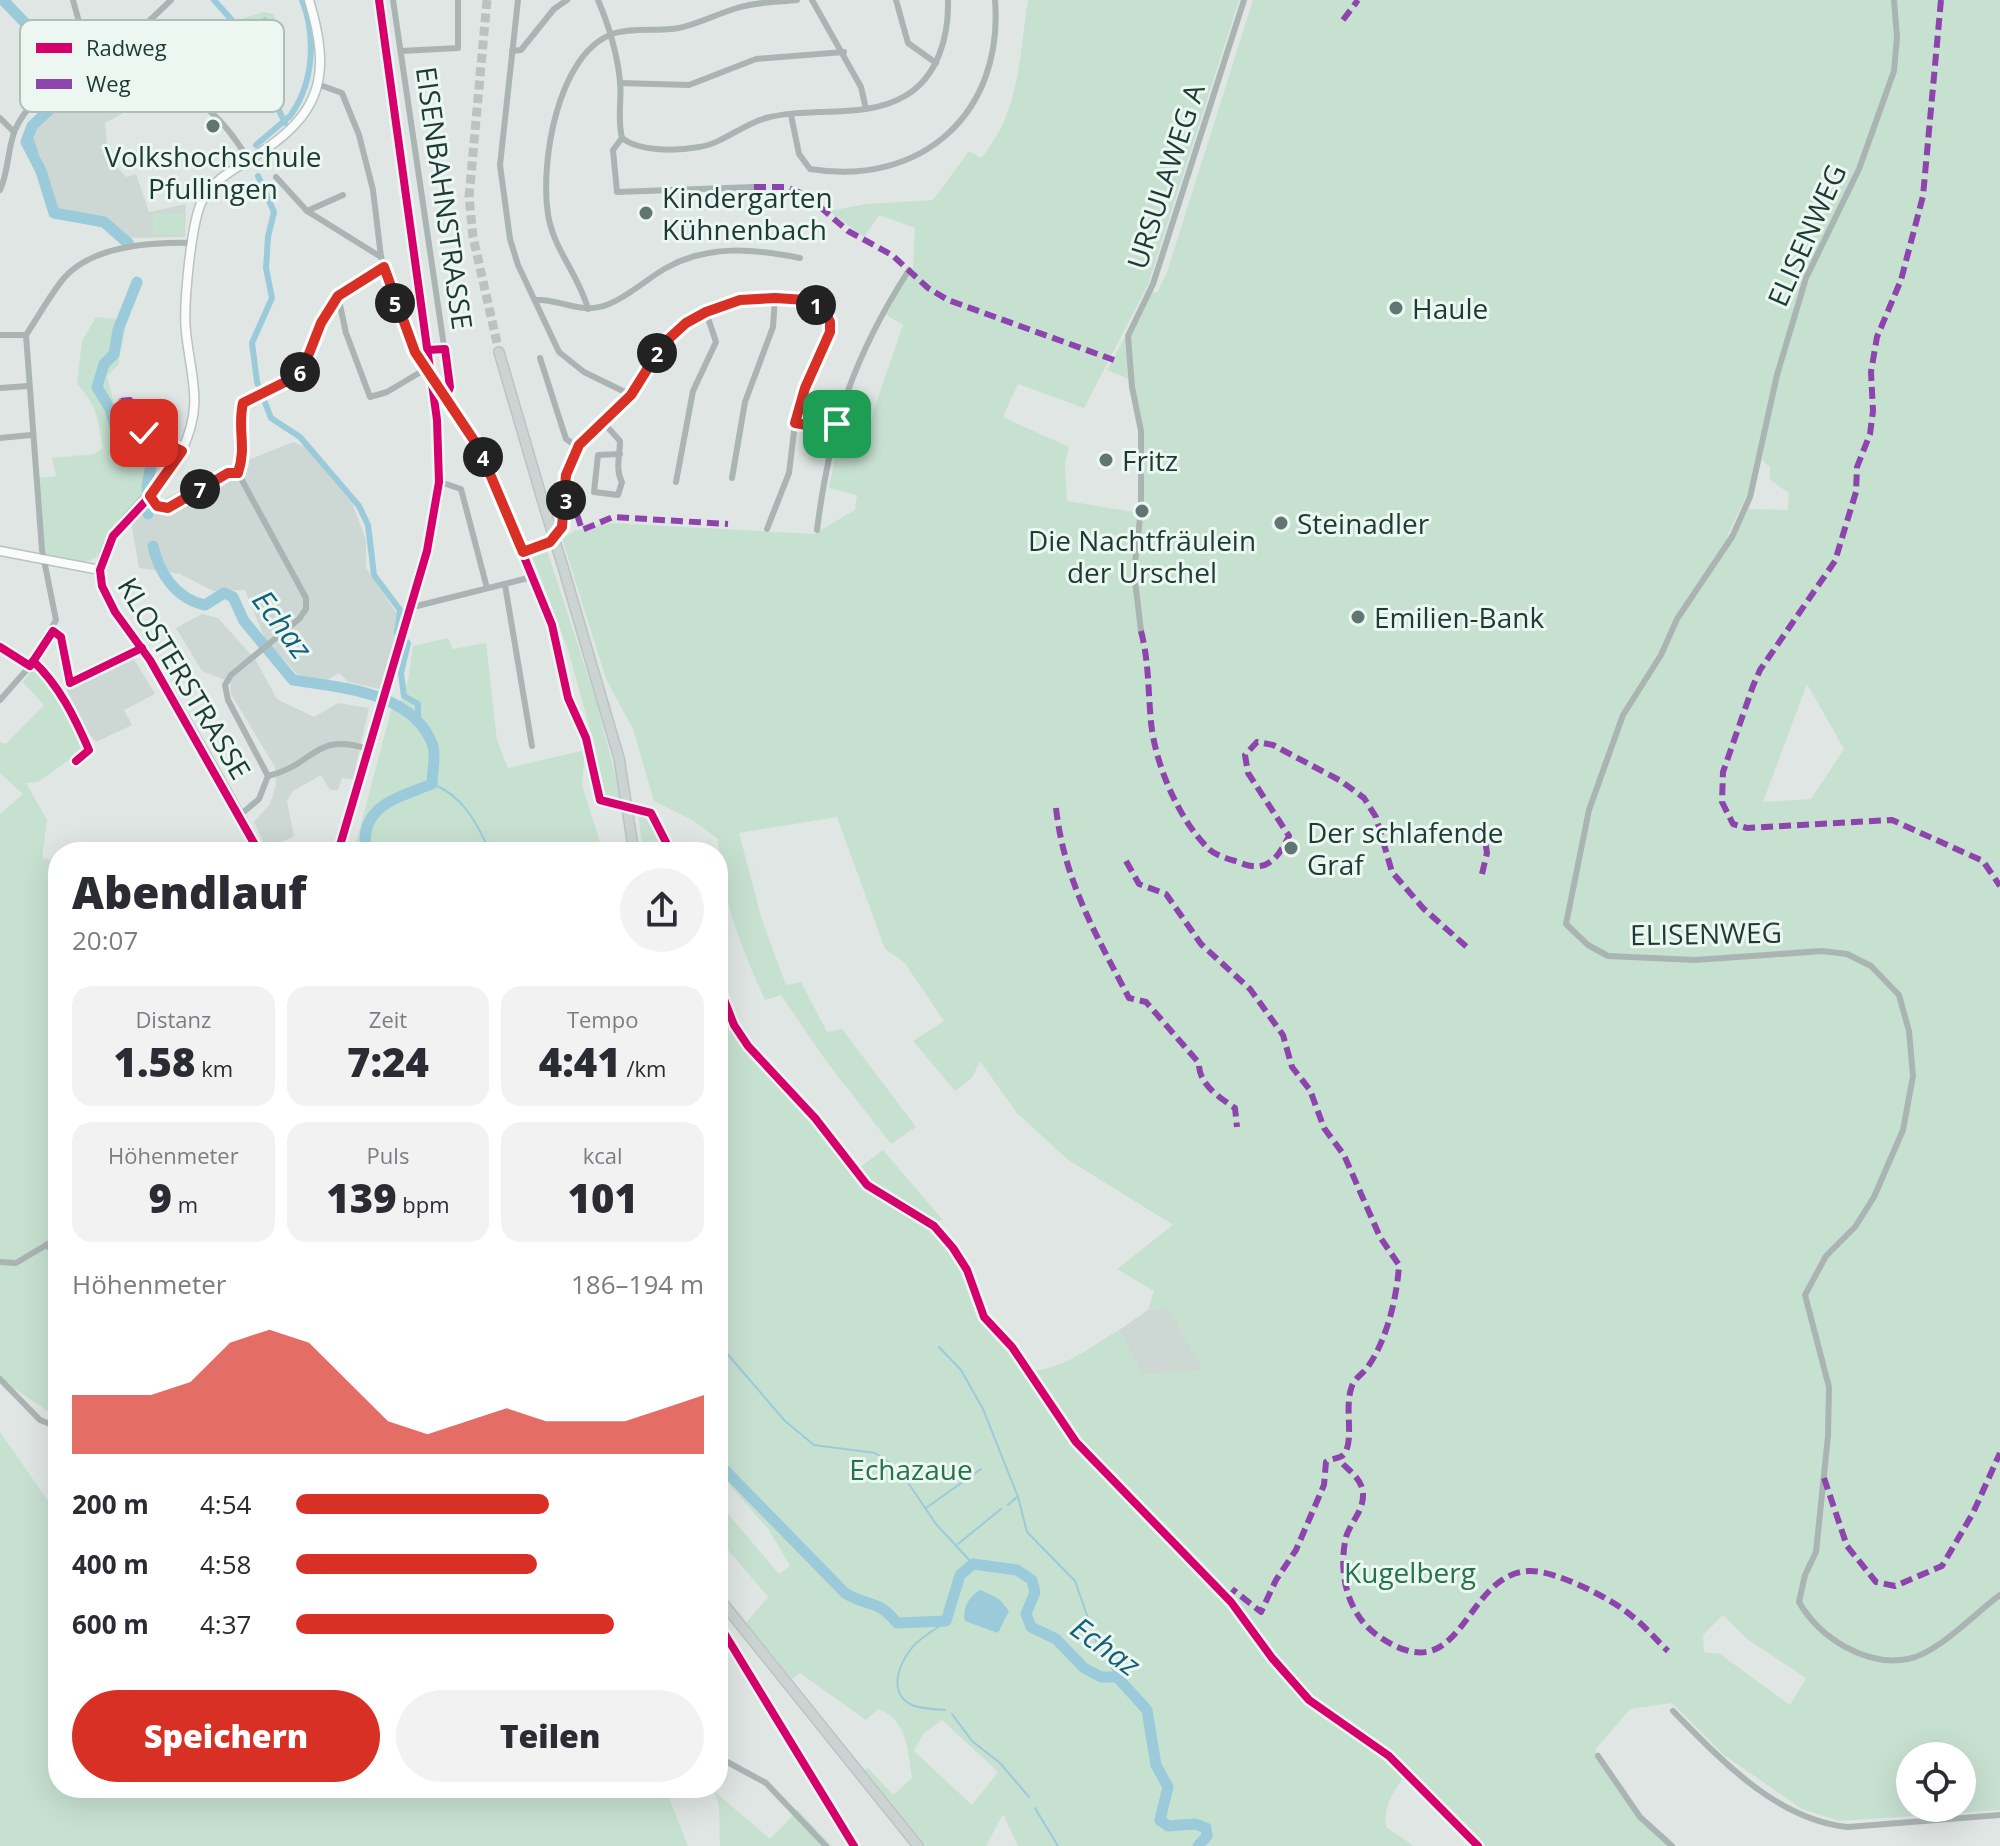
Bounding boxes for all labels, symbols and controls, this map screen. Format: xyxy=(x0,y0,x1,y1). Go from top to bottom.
legend xyxy=(20,20,284,112)
text: Radweg xyxy=(86,32,167,62)
street label: EISENBAHNSTRASSE xyxy=(408,64,482,332)
text: Weg xyxy=(86,68,131,98)
street label: URSULAWEG A xyxy=(1117,78,1213,273)
marker: Volkshochschule Pfullingen xyxy=(204,117,222,135)
place label: Volkshochschule Pfullingen xyxy=(104,137,322,207)
street label: ELISENWEG xyxy=(1758,158,1854,312)
place label: Kindergarten Kühnenbach xyxy=(662,178,833,248)
marker: Kindergarten Kühnenbach xyxy=(637,204,655,222)
pin: 5 xyxy=(375,283,415,323)
pin: 1 xyxy=(796,285,836,325)
text: 5 xyxy=(389,288,401,318)
place label: Haule xyxy=(1412,289,1488,327)
text: 1 xyxy=(810,290,822,320)
marker: Haule xyxy=(1387,299,1405,317)
pin: 2 xyxy=(637,333,677,373)
text: 2 xyxy=(651,338,663,368)
pin: 6 xyxy=(280,352,320,392)
text: 6 xyxy=(294,357,306,387)
pin xyxy=(803,390,871,458)
pin xyxy=(110,399,178,467)
icon: arrive xyxy=(815,402,859,446)
icon: check xyxy=(122,411,166,455)
pin: 4 xyxy=(463,437,503,477)
place label: Fritz xyxy=(1122,441,1178,479)
text: 4 xyxy=(477,442,489,472)
marker: Fritz xyxy=(1097,451,1115,469)
pin: 7 xyxy=(180,469,220,509)
text: 7 xyxy=(194,474,206,504)
pin: 3 xyxy=(546,480,586,520)
text: 3 xyxy=(560,485,572,515)
marker: Die Nachtfräulein der Urschel xyxy=(1133,502,1151,520)
place label: Steinadler xyxy=(1297,504,1430,542)
marker: Steinadler xyxy=(1272,514,1290,532)
place label: Die Nachtfräulein der Urschel xyxy=(1028,521,1256,591)
street label: KLOSTERSTRASSE xyxy=(110,570,260,786)
water label: Echaz xyxy=(244,581,323,667)
place label: Emilien-Bank xyxy=(1374,598,1544,636)
marker: Emilien-Bank xyxy=(1349,608,1367,626)
place label: Der schlafende Graf xyxy=(1307,813,1503,883)
marker: Der schlafende Graf xyxy=(1282,839,1300,857)
text: Abendlauf xyxy=(72,862,307,922)
button: share xyxy=(620,868,704,952)
street label: ELISENWEG xyxy=(1630,913,1782,953)
text: 20:07 xyxy=(72,922,138,958)
text: Distanz xyxy=(135,1004,211,1034)
text: Zeit xyxy=(369,1004,407,1034)
text: Tempo xyxy=(567,1004,638,1034)
text: 1.58 xyxy=(114,1034,195,1089)
text: 7:24 xyxy=(347,1034,429,1089)
text: 4:41 xyxy=(539,1034,621,1089)
text: km xyxy=(195,1053,233,1083)
text: /km xyxy=(621,1053,666,1083)
text: Höhenmeter xyxy=(108,1140,239,1170)
text: Puls xyxy=(367,1140,409,1170)
text: kcal xyxy=(583,1140,623,1170)
text: 9 xyxy=(149,1170,172,1225)
text: 139 xyxy=(326,1170,397,1225)
text: 101 xyxy=(568,1170,638,1225)
text: m xyxy=(172,1189,198,1219)
text: bpm xyxy=(397,1189,450,1219)
text: Höhenmeter xyxy=(72,1266,226,1302)
text: 186–194 m xyxy=(571,1266,704,1302)
park label: Echazaue xyxy=(849,1450,973,1488)
text: 200 m xyxy=(72,1486,149,1522)
text: 4:54 xyxy=(200,1486,251,1522)
text: 400 m xyxy=(72,1546,149,1582)
text: 4:58 xyxy=(200,1546,251,1582)
park label: Kugelberg xyxy=(1344,1553,1476,1591)
text: 600 m xyxy=(72,1606,149,1642)
text: 4:37 xyxy=(200,1606,251,1642)
water label: Echaz xyxy=(1063,1607,1150,1686)
button: Speichern xyxy=(72,1690,380,1782)
button: Teilen xyxy=(396,1690,704,1782)
map controls xyxy=(1896,1742,1976,1822)
button: locate xyxy=(1896,1742,1976,1822)

